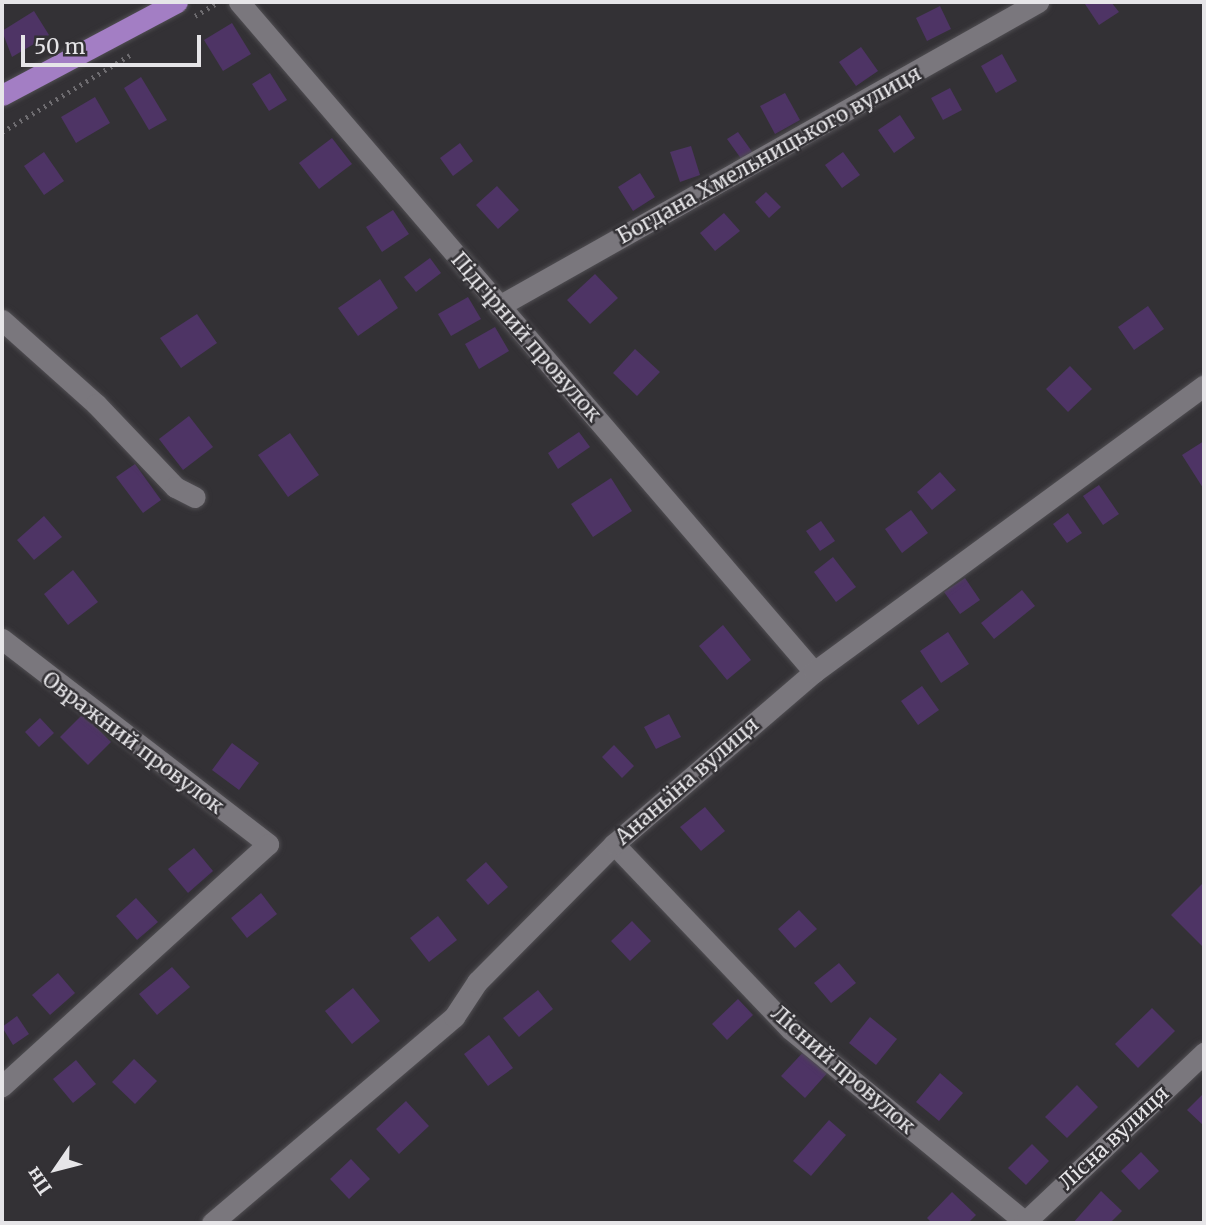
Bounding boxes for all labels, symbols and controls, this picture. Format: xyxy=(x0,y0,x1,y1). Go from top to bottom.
scale bar xyxy=(24,21,205,65)
text: 50 m xyxy=(34,33,85,60)
street label: Богдана Хмельницького вулиця xyxy=(613,61,925,249)
street label: Підгірний провулок xyxy=(446,247,606,427)
street label: Овражний провулок xyxy=(37,667,229,819)
street label: Ананьїна вулиця xyxy=(610,712,764,850)
street label: Лісний провулок xyxy=(766,1001,920,1139)
street label: Лісна вулиця xyxy=(1054,1081,1174,1195)
north arrow xyxy=(21,1134,91,1204)
text: Пн xyxy=(21,1162,57,1200)

